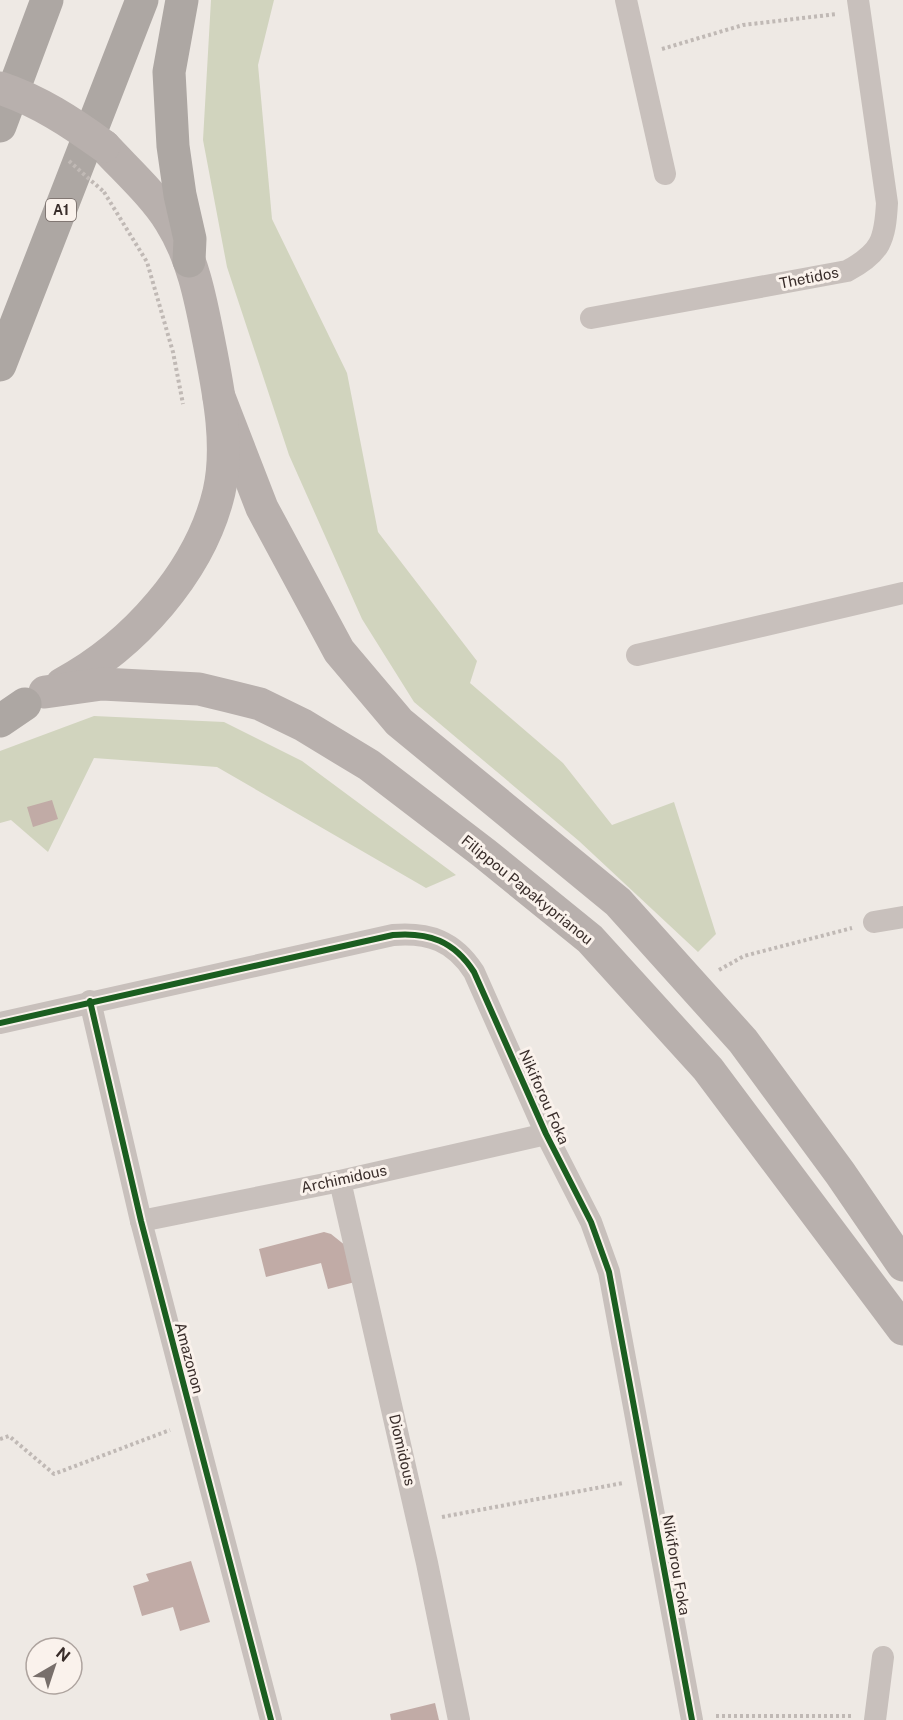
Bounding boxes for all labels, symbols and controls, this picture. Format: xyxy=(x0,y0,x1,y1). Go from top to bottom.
road number: A1 xyxy=(46,199,76,221)
street label: Thetidos xyxy=(778,263,840,292)
street label: Filippou Papakyprianou xyxy=(458,831,596,948)
street label: Nikiforou Foka xyxy=(516,1047,573,1147)
street label: Archimidous xyxy=(299,1161,388,1196)
street label: Amazonon xyxy=(172,1320,207,1395)
street label: Diomidous xyxy=(386,1412,419,1487)
street label: Nikiforou Foka xyxy=(659,1513,694,1617)
north arrow xyxy=(24,1636,84,1696)
text: N xyxy=(52,1643,74,1666)

